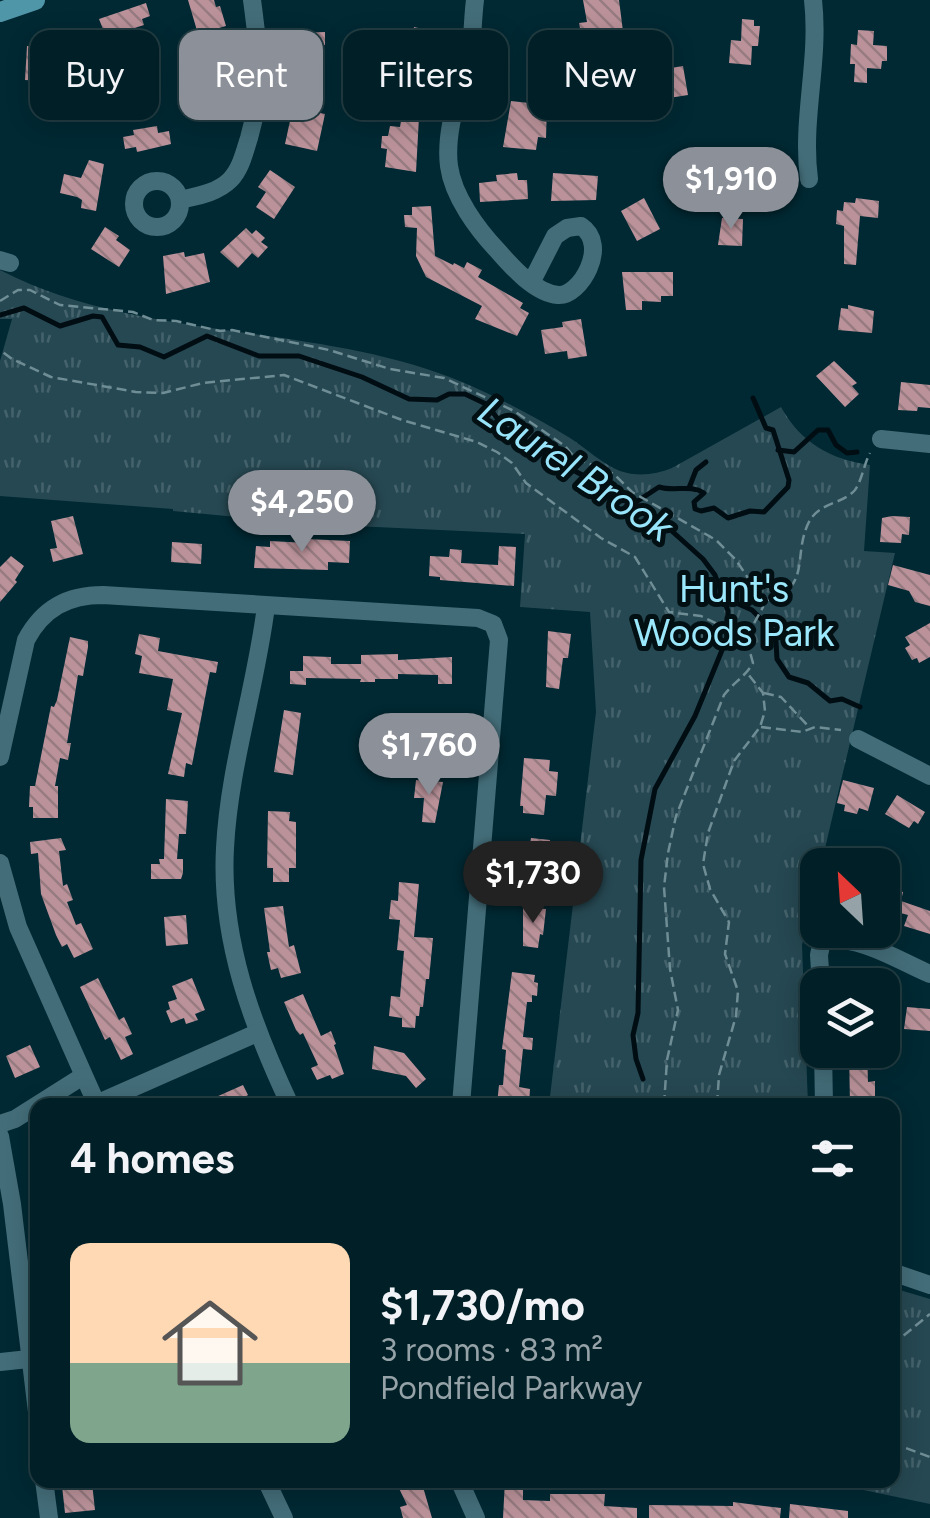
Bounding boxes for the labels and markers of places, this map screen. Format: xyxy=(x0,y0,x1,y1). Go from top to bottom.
pin: $1,910 xyxy=(650,147,812,232)
pin: $4,250 xyxy=(221,470,383,555)
pin: $1,760 xyxy=(348,713,510,798)
pin: $1,730 xyxy=(452,841,614,926)

